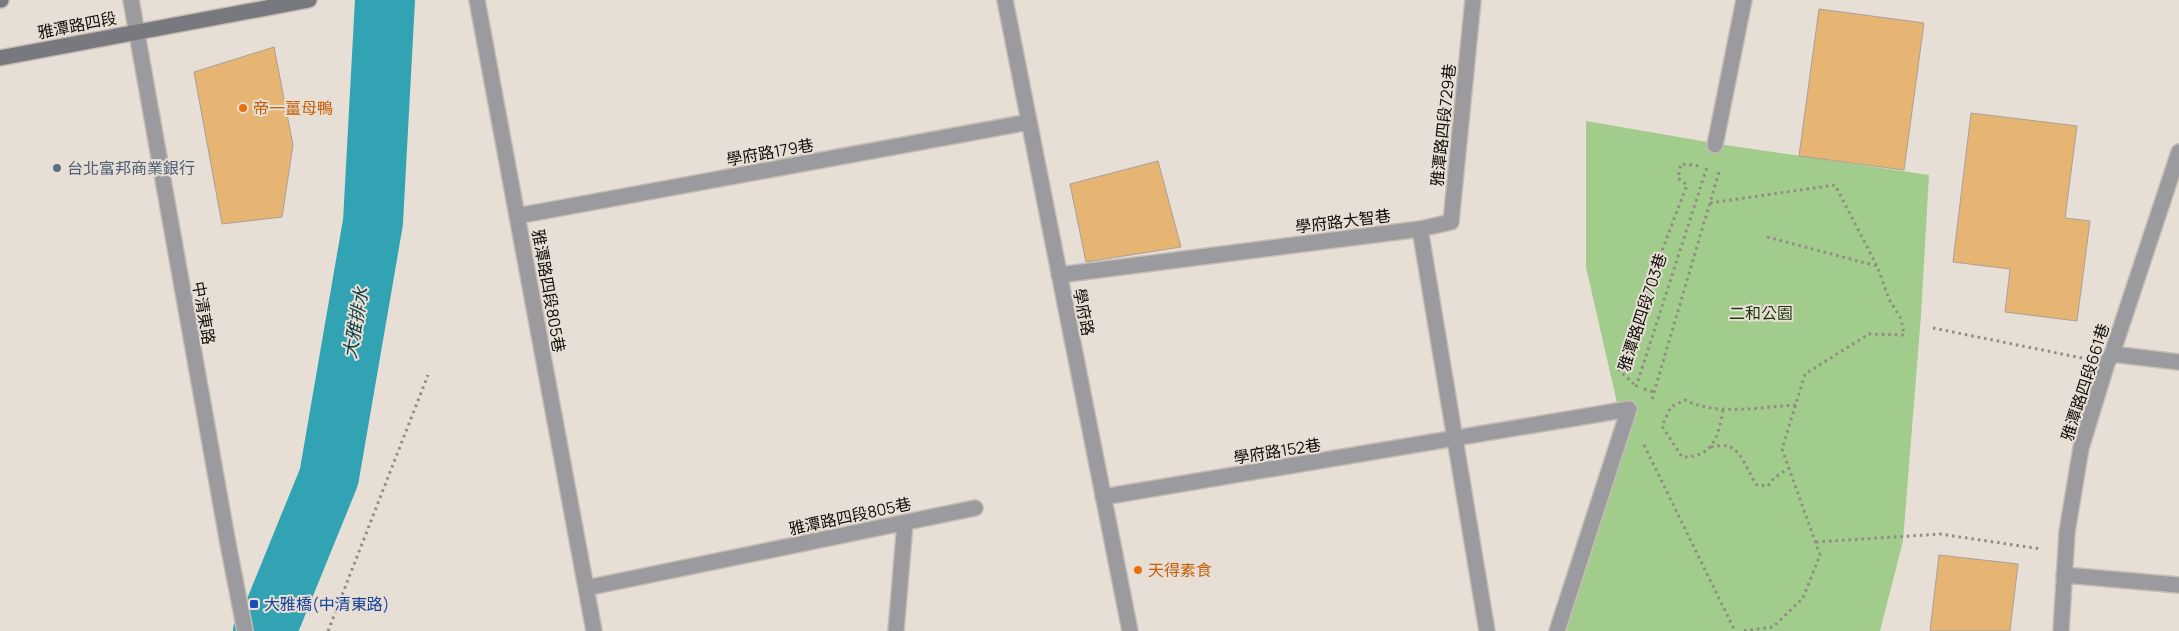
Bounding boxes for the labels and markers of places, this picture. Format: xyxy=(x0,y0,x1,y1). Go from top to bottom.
place label: 帝一薑母鴨 xyxy=(253,97,333,119)
marker: 帝一薑母鴨 xyxy=(237,102,249,114)
place label: 台北富邦商業銀行 xyxy=(67,157,195,179)
marker: 台北富邦商業銀行 xyxy=(51,162,63,174)
place label: 天得素食 xyxy=(1148,559,1212,581)
marker: 天得素食 xyxy=(1132,564,1144,576)
place label: 大雅橋(中清東路) xyxy=(264,593,390,615)
marker: 大雅橋(中清東路) xyxy=(248,598,260,610)

